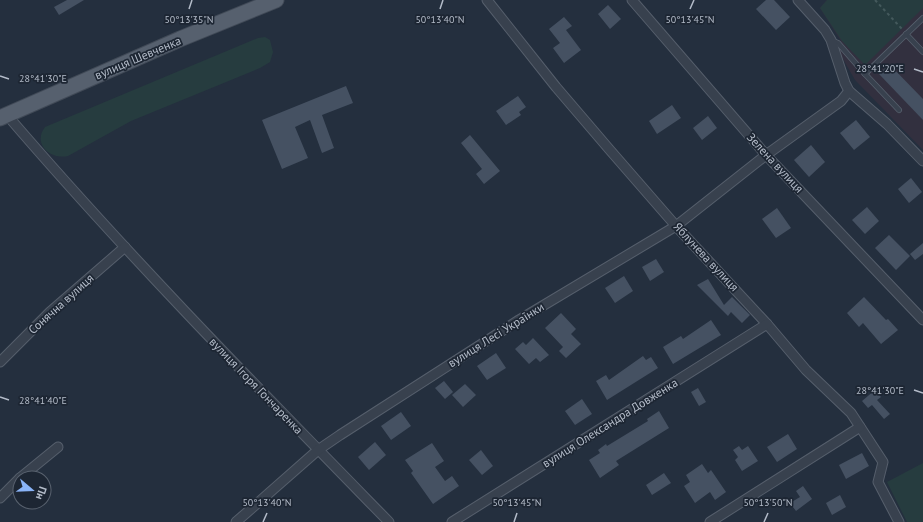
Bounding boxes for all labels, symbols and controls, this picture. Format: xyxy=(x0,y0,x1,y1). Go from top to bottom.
text: 50°13'35"N xyxy=(164,13,214,26)
text: 50°13'40"N xyxy=(415,13,465,26)
text: 50°13'45"N xyxy=(665,13,715,26)
street label: вулиця Шевченка xyxy=(92,33,183,82)
text: 28°41'20"E xyxy=(856,62,904,75)
text: 28°41'30"E xyxy=(19,72,67,85)
street label: Зелена вулиця xyxy=(744,130,807,196)
street label: Яблунева вулиця xyxy=(671,219,742,294)
street label: Сонячна вулиця xyxy=(25,270,96,337)
street label: вулиця Лесі Українки xyxy=(445,299,547,370)
street label: вулиця Ігоря Гончаренка xyxy=(206,334,306,437)
street label: вулиця Олександра Довженка xyxy=(539,375,680,471)
text: 28°41'30"E xyxy=(856,384,904,397)
text: 28°41'40"E xyxy=(19,394,67,407)
north arrow xyxy=(12,470,52,510)
text: Пн xyxy=(33,485,50,502)
text: 50°13'40"N xyxy=(242,496,292,509)
text: 50°13'45"N xyxy=(492,496,542,509)
text: 50°13'50"N xyxy=(743,496,793,509)

